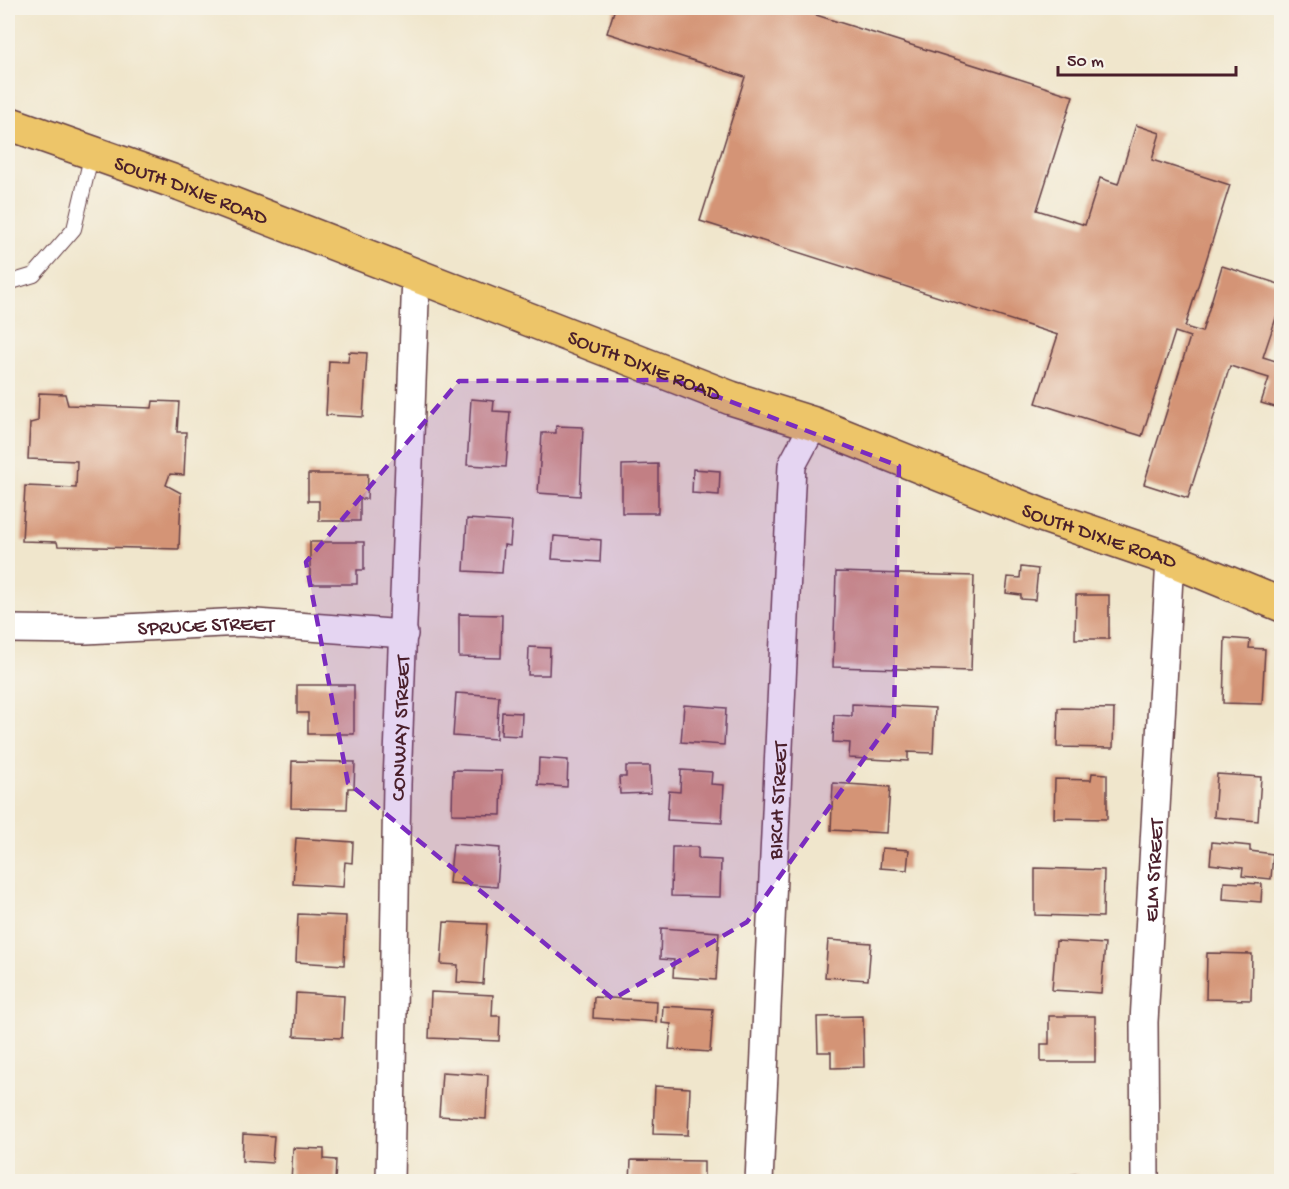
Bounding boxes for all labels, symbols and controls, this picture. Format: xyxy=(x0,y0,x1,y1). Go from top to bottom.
scale bar xyxy=(1058,39,1236,77)
text: 50 m xyxy=(1067,52,1104,73)
street label: SOUTH DIXIE ROAD xyxy=(110,152,271,233)
street label: SOUTH DIXIE ROAD xyxy=(563,327,724,409)
street label: SOUTH DIXIE ROAD xyxy=(1017,499,1180,576)
street label: SPRUCE STREET xyxy=(137,613,276,643)
street label: CONWAY STREET xyxy=(388,654,418,801)
street label: BIRCH STREET xyxy=(765,740,795,861)
street label: ELM STREET xyxy=(1141,817,1171,923)

